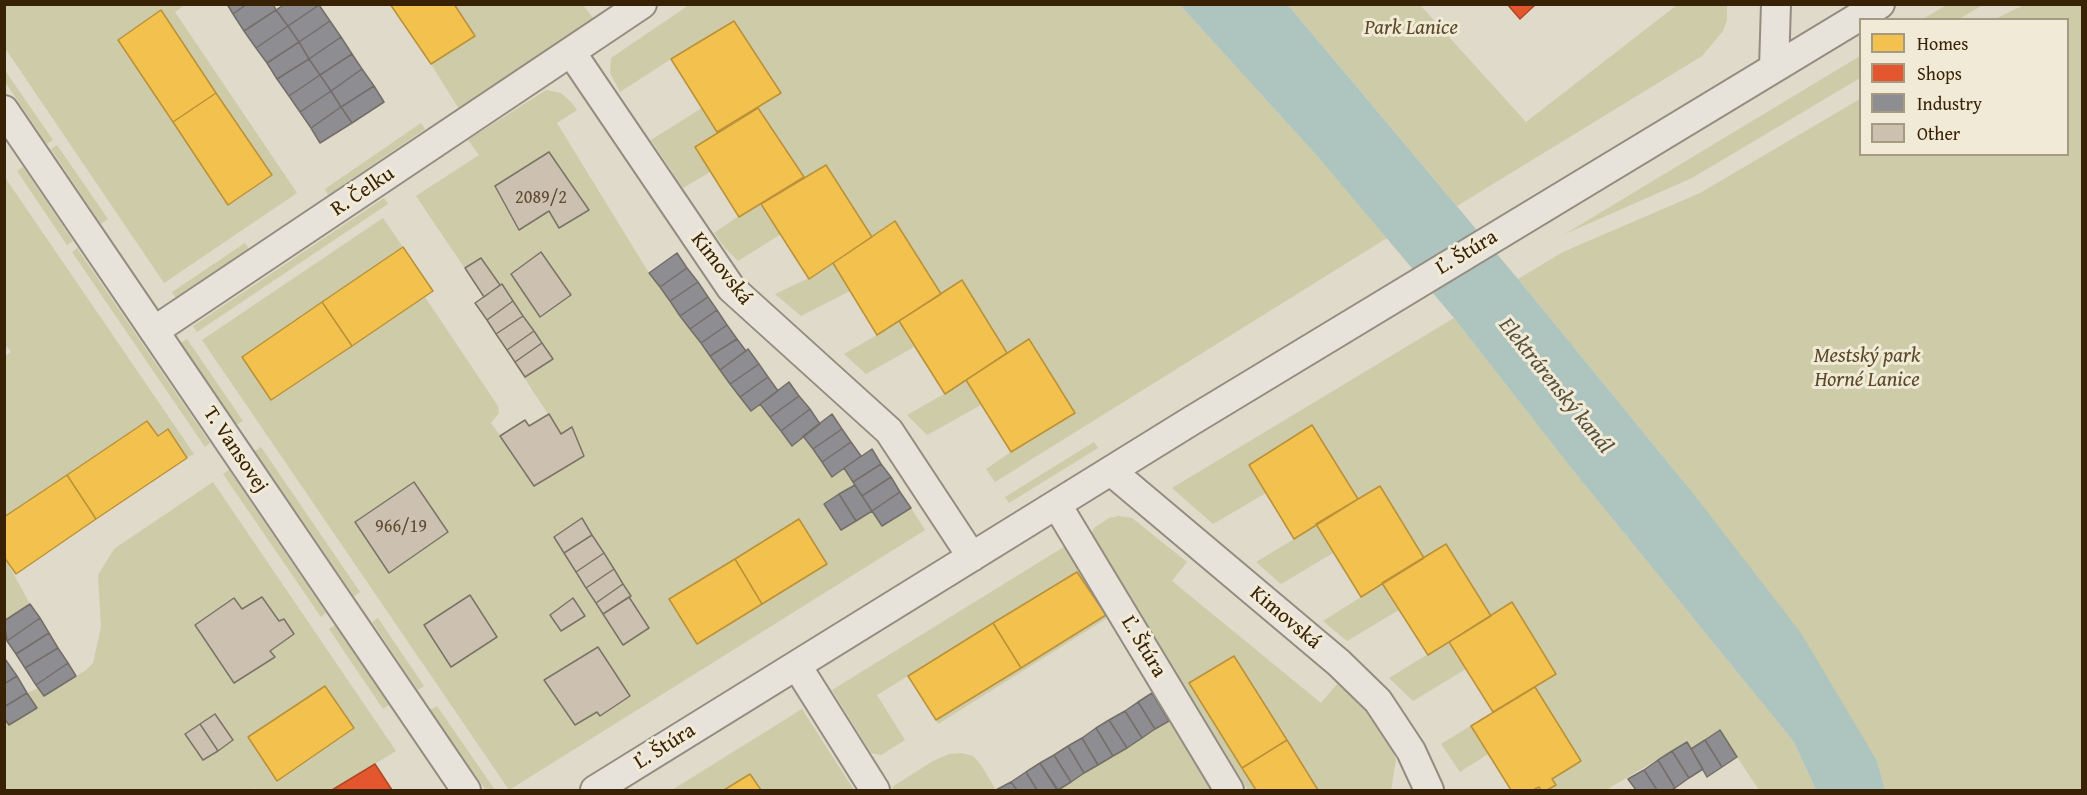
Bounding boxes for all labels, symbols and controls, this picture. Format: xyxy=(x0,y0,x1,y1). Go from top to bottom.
park label: Park Lanice xyxy=(1364,16,1458,42)
legend xyxy=(1859,18,2069,156)
text: Homes xyxy=(1917,30,1968,57)
text: Shops xyxy=(1917,60,1962,87)
text: Industry xyxy=(1917,90,1982,117)
text: Other xyxy=(1917,120,1960,147)
street label: R. Čelku xyxy=(327,162,399,222)
house number: 2089/2 xyxy=(515,187,567,209)
street label: Ľ. Štúra xyxy=(1432,225,1502,281)
street label: Kimovská xyxy=(685,228,757,310)
water label: Elektrárenský kanál xyxy=(1492,313,1618,459)
park label: Mestský park Horné Lanice xyxy=(1814,344,1920,394)
street label: T. Vansovej xyxy=(197,402,273,498)
house number: 966/19 xyxy=(375,516,427,538)
street label: Kimovská xyxy=(1244,581,1326,655)
street label: Ľ. Štúra xyxy=(1115,612,1171,682)
street label: Ľ. Štúra xyxy=(630,718,700,776)

